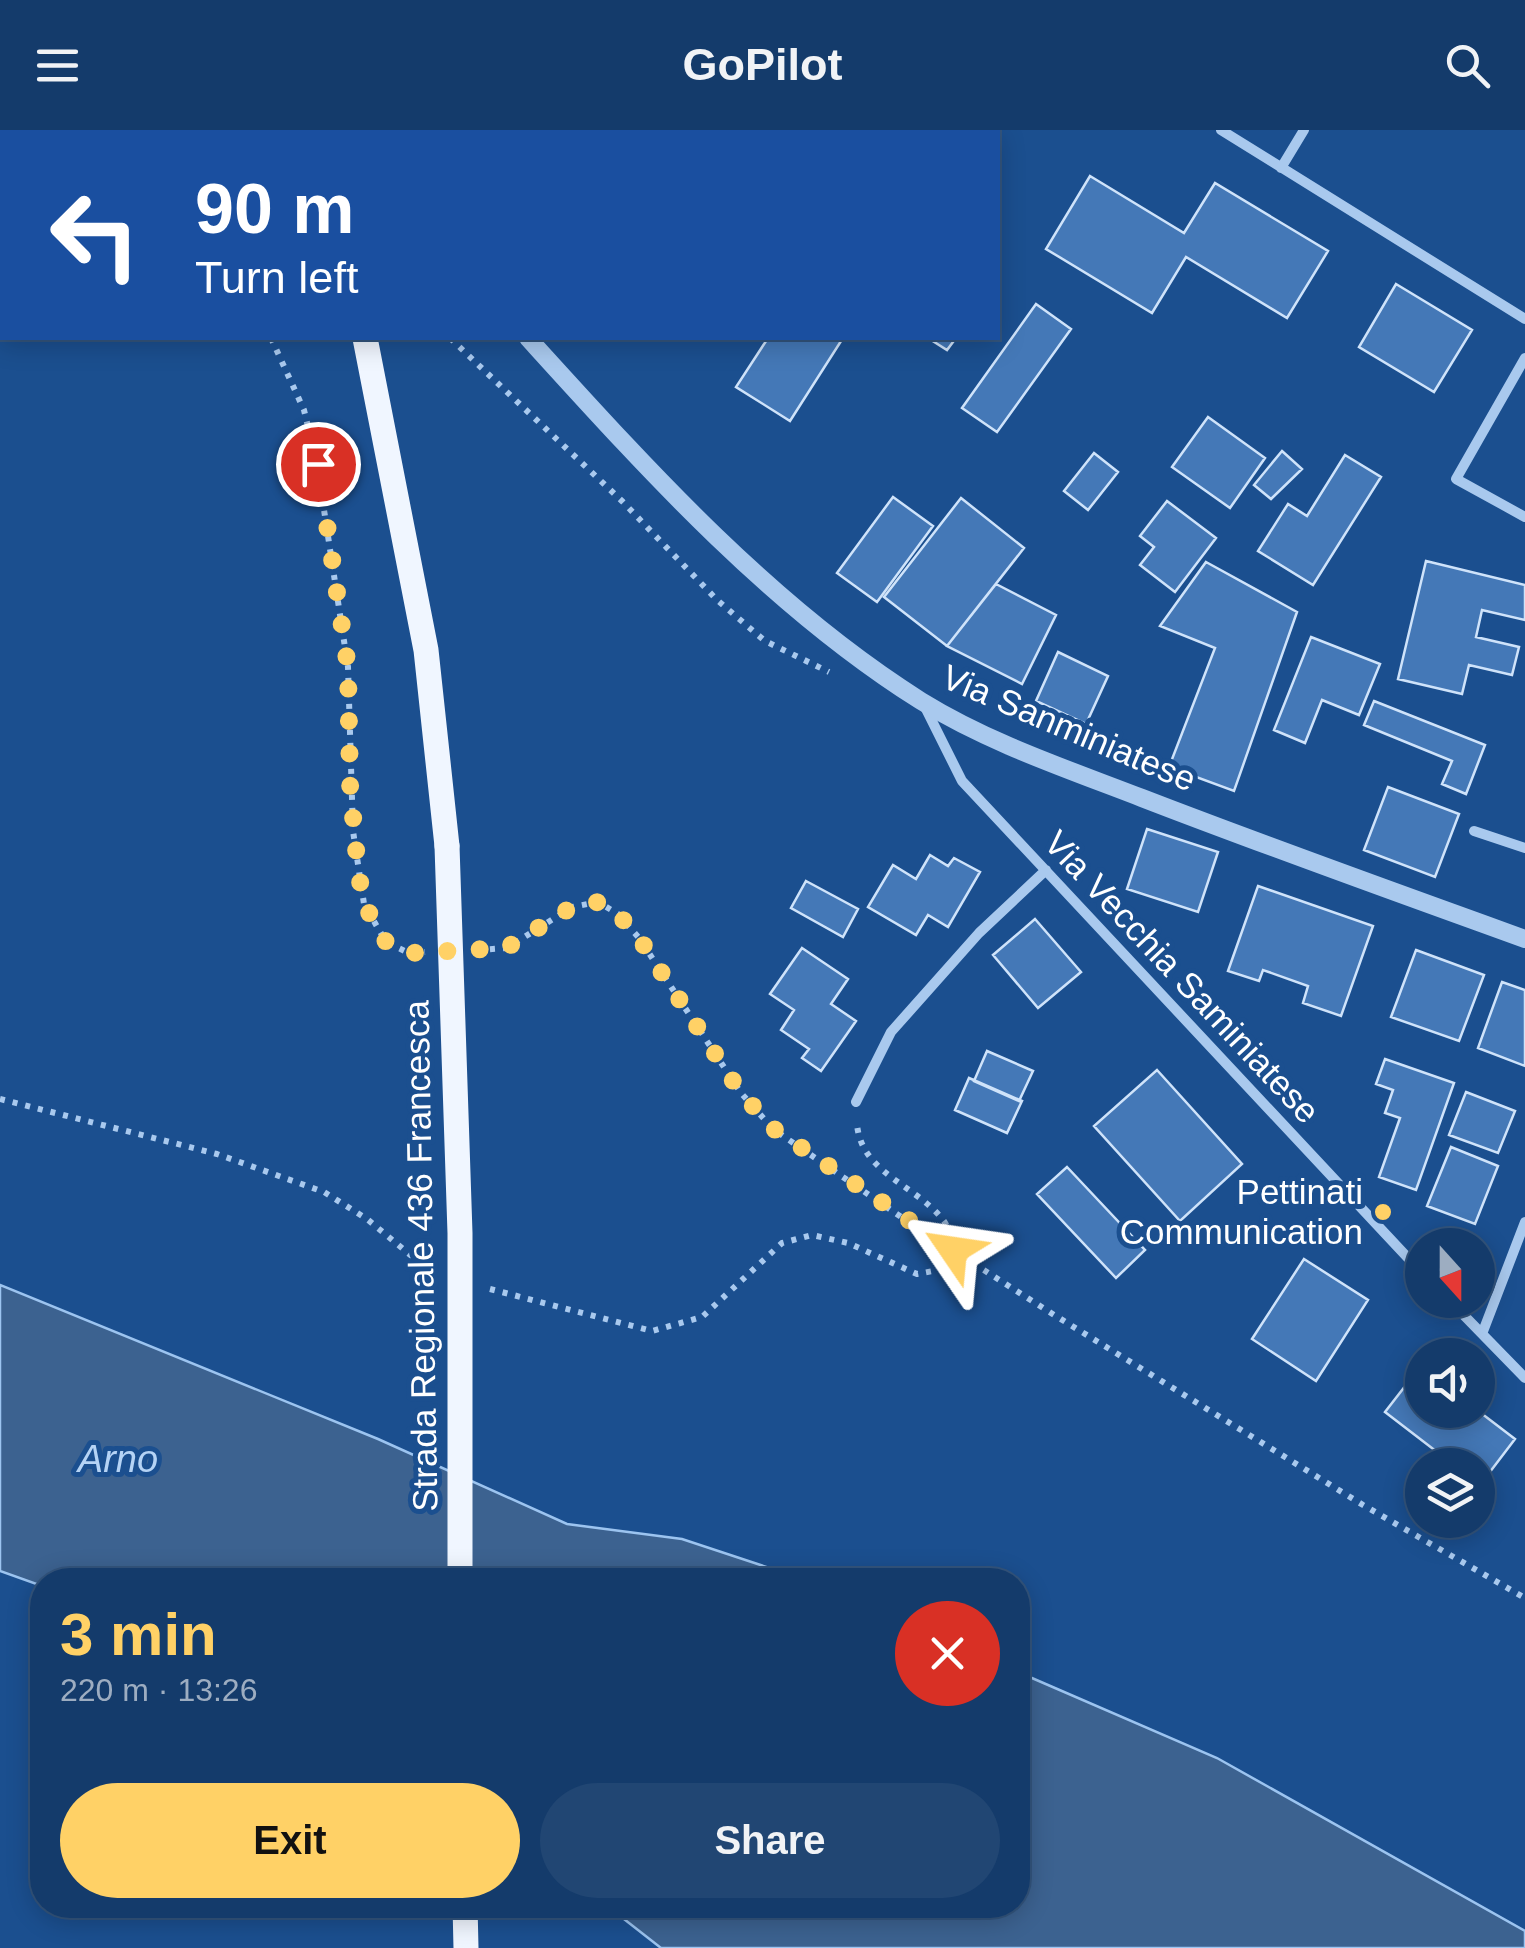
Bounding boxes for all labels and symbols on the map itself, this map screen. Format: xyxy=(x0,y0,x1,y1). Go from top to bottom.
pin xyxy=(276,422,361,507)
street label: Via Sanminiatese xyxy=(937,656,1202,799)
street label: Via Vecchia Saminiatese xyxy=(1037,823,1328,1131)
street label: Strada Regionale 436 Francesca xyxy=(397,999,444,1512)
place label: Pettinati Communication xyxy=(1120,1172,1363,1251)
position arrow xyxy=(901,1198,1005,1302)
marker: Pettinati Communication xyxy=(1372,1201,1394,1223)
north arrow xyxy=(1405,1228,1495,1318)
water label: Arno xyxy=(76,1438,158,1480)

